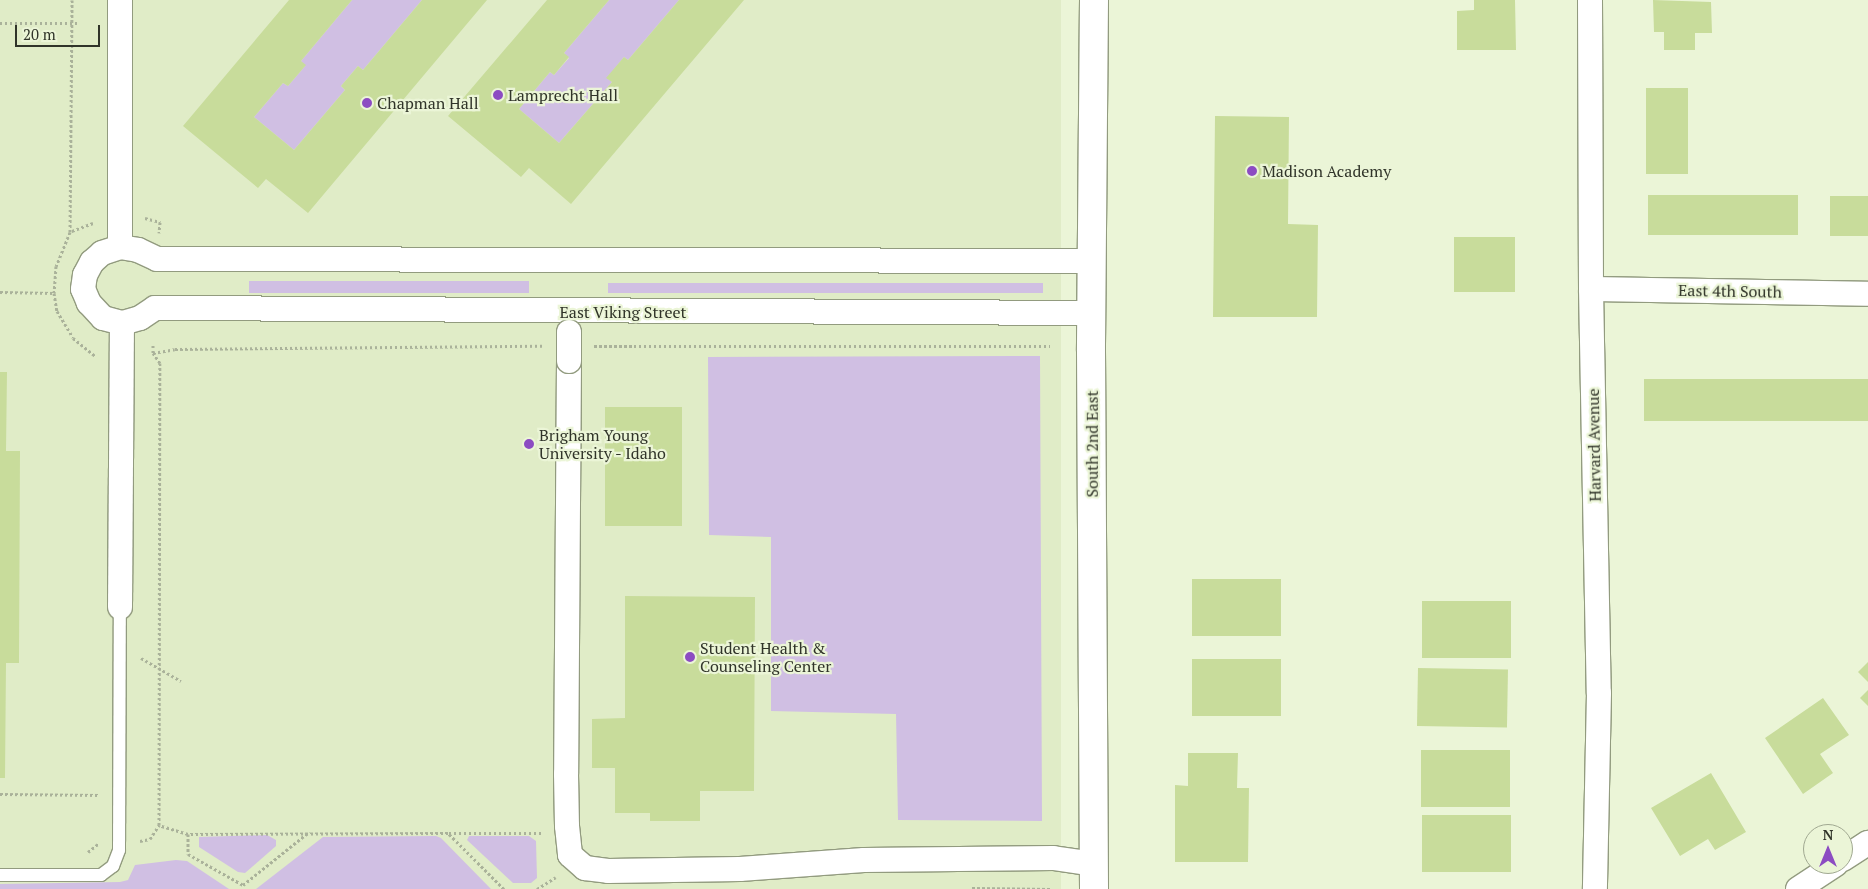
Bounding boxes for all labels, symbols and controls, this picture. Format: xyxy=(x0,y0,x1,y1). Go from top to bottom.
scale bar xyxy=(18,15,102,47)
text: 20 m xyxy=(23,24,56,44)
place label: Lamprecht Hall xyxy=(508,85,618,105)
marker: Lamprecht Hall xyxy=(492,89,504,101)
place label: Chapman Hall xyxy=(377,93,478,113)
marker: Chapman Hall xyxy=(361,97,373,109)
place label: Madison Academy xyxy=(1262,161,1392,181)
marker: Madison Academy xyxy=(1246,165,1258,177)
street label: East 4th South xyxy=(1678,280,1782,302)
street label: East Viking Street xyxy=(559,302,687,322)
street label: Harvard Avenue xyxy=(1583,388,1605,502)
street label: South 2nd East xyxy=(1082,391,1102,497)
place label: Brigham Young University - Idaho xyxy=(539,425,667,463)
marker: Brigham Young University - Idaho xyxy=(523,438,535,450)
place label: Student Health & Counseling Center xyxy=(700,638,831,676)
marker: Student Health & Counseling Center xyxy=(684,651,696,663)
north arrow xyxy=(1803,824,1853,874)
text: N xyxy=(1823,825,1833,844)

